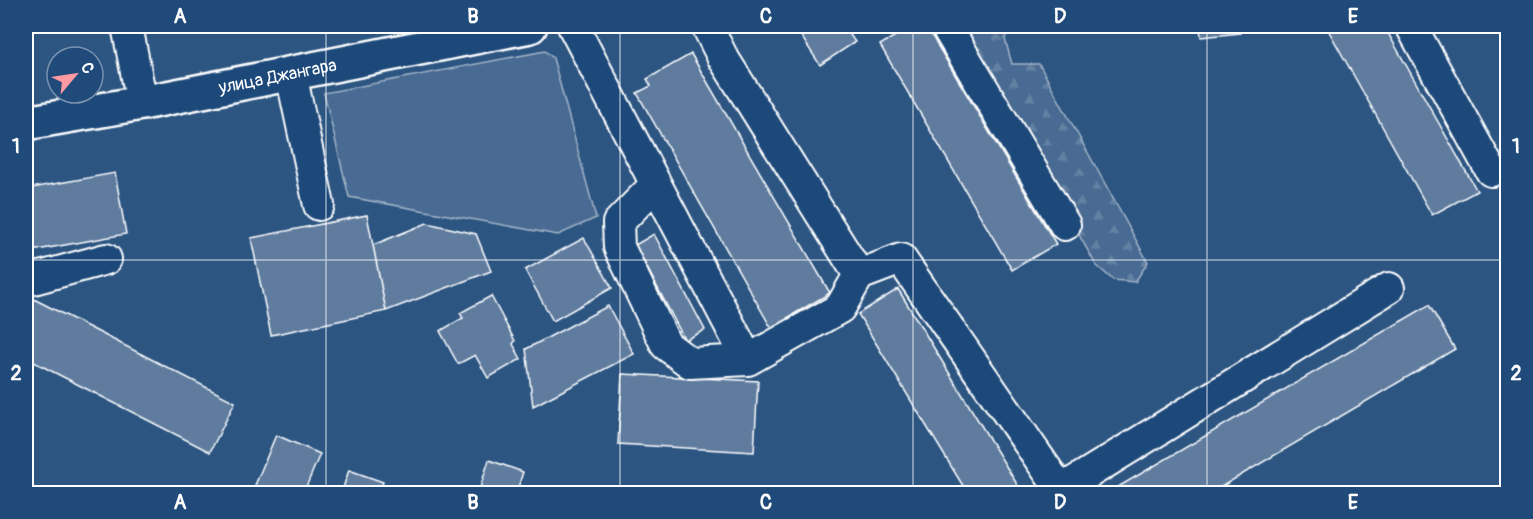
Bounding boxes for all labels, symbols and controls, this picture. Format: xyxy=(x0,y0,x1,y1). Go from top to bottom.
text: A xyxy=(174,4,187,29)
text: B xyxy=(467,4,479,29)
text: C xyxy=(760,4,772,29)
text: D xyxy=(1054,4,1067,29)
text: E xyxy=(1348,4,1359,29)
north arrow xyxy=(45,45,105,105)
street label: улица Джангара xyxy=(216,54,339,100)
text: С xyxy=(76,59,98,77)
text: 1 xyxy=(12,134,20,159)
text: 1 xyxy=(1512,134,1520,159)
text: 2 xyxy=(10,361,22,386)
text: 2 xyxy=(1510,361,1522,386)
text: A xyxy=(174,490,187,515)
text: B xyxy=(467,490,479,515)
text: C xyxy=(760,490,772,515)
text: D xyxy=(1054,490,1067,515)
text: E xyxy=(1348,490,1359,515)

